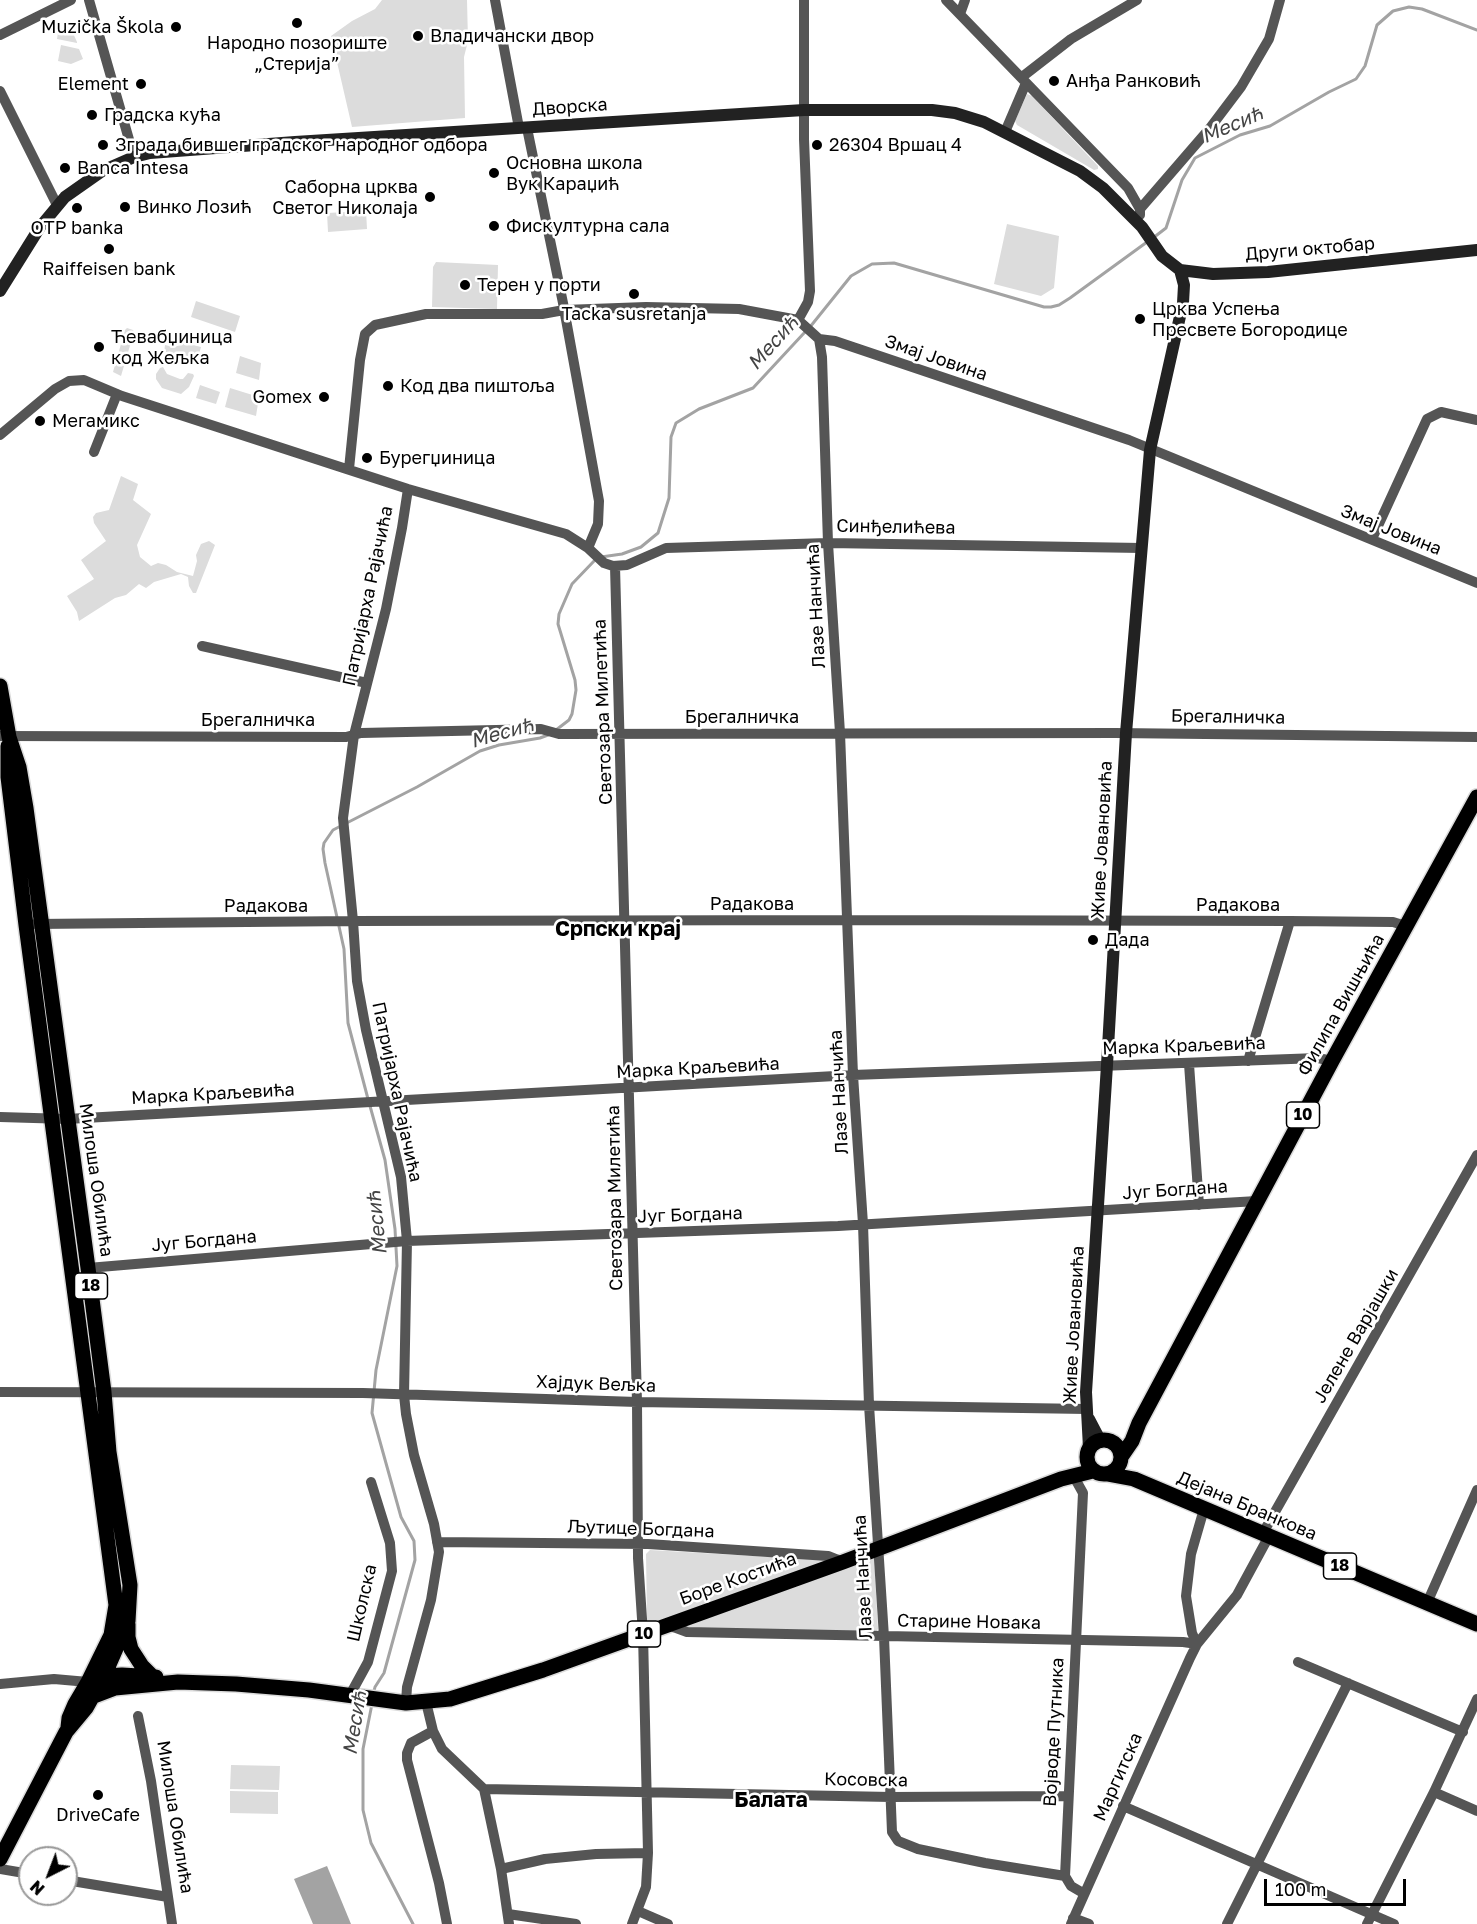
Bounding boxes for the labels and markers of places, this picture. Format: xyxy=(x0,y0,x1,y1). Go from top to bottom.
place label: Muzička Škola xyxy=(41,16,164,38)
marker: Народно позориште „Стерија” xyxy=(290,16,304,30)
marker: Muzička Škola xyxy=(169,20,183,34)
place label: Владичански двор xyxy=(430,25,594,47)
marker: Владичански двор xyxy=(411,29,425,43)
place label: Народно позориште „Стерија” xyxy=(207,32,387,74)
place label: Анђа Ранковић xyxy=(1066,70,1201,92)
place label: Element xyxy=(58,73,129,95)
marker: Анђа Ранковић xyxy=(1047,74,1061,88)
marker: Element xyxy=(134,77,148,91)
place label: Градска кућа xyxy=(104,104,221,126)
marker: Градска кућа xyxy=(85,108,99,122)
place label: Зграда бившег градског народног одбора xyxy=(115,134,488,156)
place label: 26304 Вршац 4 xyxy=(829,134,962,156)
marker: Зграда бившег градског народног одбора xyxy=(96,138,110,152)
marker: 26304 Вршац 4 xyxy=(810,138,824,152)
place label: Основна школа Вук Караџић xyxy=(506,152,643,195)
place label: Banca Intesa xyxy=(77,157,189,179)
marker: Banca Intesa xyxy=(58,161,72,175)
marker: Основна школа Вук Караџић xyxy=(487,166,501,180)
place label: Саборна црква Светог Николаја xyxy=(272,176,418,219)
marker: Саборна црква Светог Николаја xyxy=(423,190,437,204)
place label: Винко Лозић xyxy=(137,196,252,218)
marker: Винко Лозић xyxy=(118,200,132,214)
marker: OTP banka xyxy=(70,201,84,215)
place label: Фискултурна сала xyxy=(506,215,670,237)
place label: OTP banka xyxy=(31,217,123,239)
marker: Фискултурна сала xyxy=(487,219,501,233)
marker: Raiffeisen bank xyxy=(102,242,116,256)
place label: Raiffeisen bank xyxy=(42,258,176,280)
place label: Терен у порти xyxy=(477,274,601,296)
marker: Терен у порти xyxy=(458,278,472,292)
marker: Tacka susretanja xyxy=(627,287,641,301)
place label: Црква Успења Пресвете Богородице xyxy=(1152,298,1348,340)
place label: Tacka susretanja xyxy=(562,303,706,325)
marker: Црква Успења Пресвете Богородице xyxy=(1133,312,1147,326)
place label: Ћевабџиница код Жељка xyxy=(111,326,233,368)
marker: Ћевабџиница код Жељка xyxy=(92,340,106,354)
place label: Код два пиштоља xyxy=(400,375,555,397)
marker: Код два пиштоља xyxy=(381,379,395,393)
place label: Gomex xyxy=(253,386,312,408)
marker: Gomex xyxy=(317,390,331,404)
place label: Мегамикс xyxy=(52,410,140,432)
marker: Мегамикс xyxy=(33,414,47,428)
place label: Бурегџиница xyxy=(379,447,495,469)
marker: Бурегџиница xyxy=(360,451,374,465)
place label: Дада xyxy=(1105,929,1150,951)
marker: Дада xyxy=(1086,933,1100,947)
marker: DriveCafe xyxy=(91,1788,105,1802)
place label: DriveCafe xyxy=(56,1804,140,1826)

